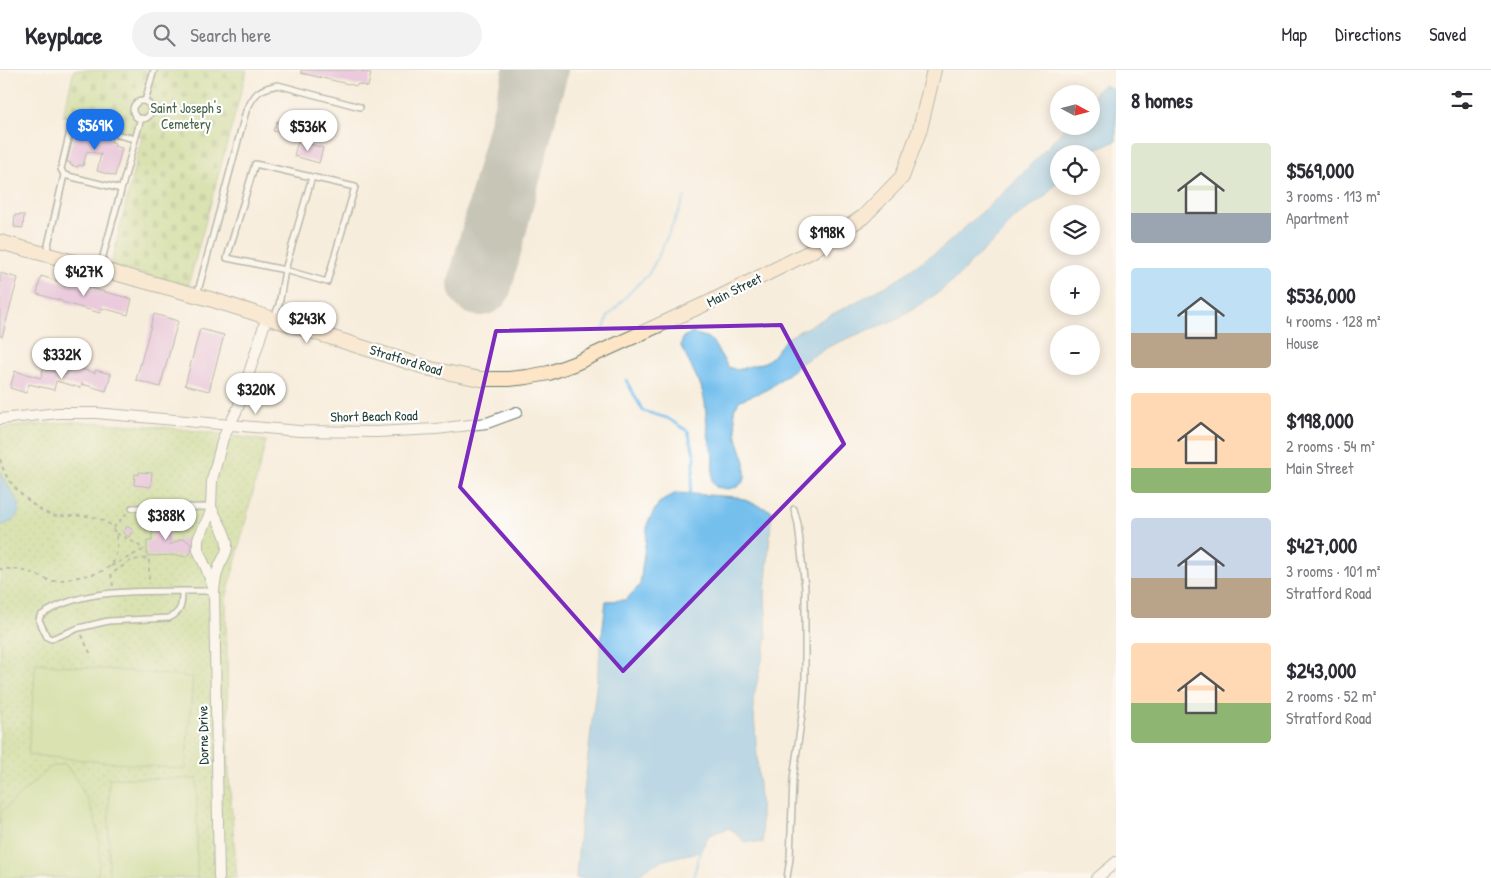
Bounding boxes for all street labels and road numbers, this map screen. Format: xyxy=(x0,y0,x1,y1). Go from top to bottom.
street label: Main Street xyxy=(703,268,765,311)
street label: Stratford Road xyxy=(368,340,445,380)
street label: Short Beach Road xyxy=(330,405,418,426)
street label: Dorne Drive xyxy=(192,705,213,765)

